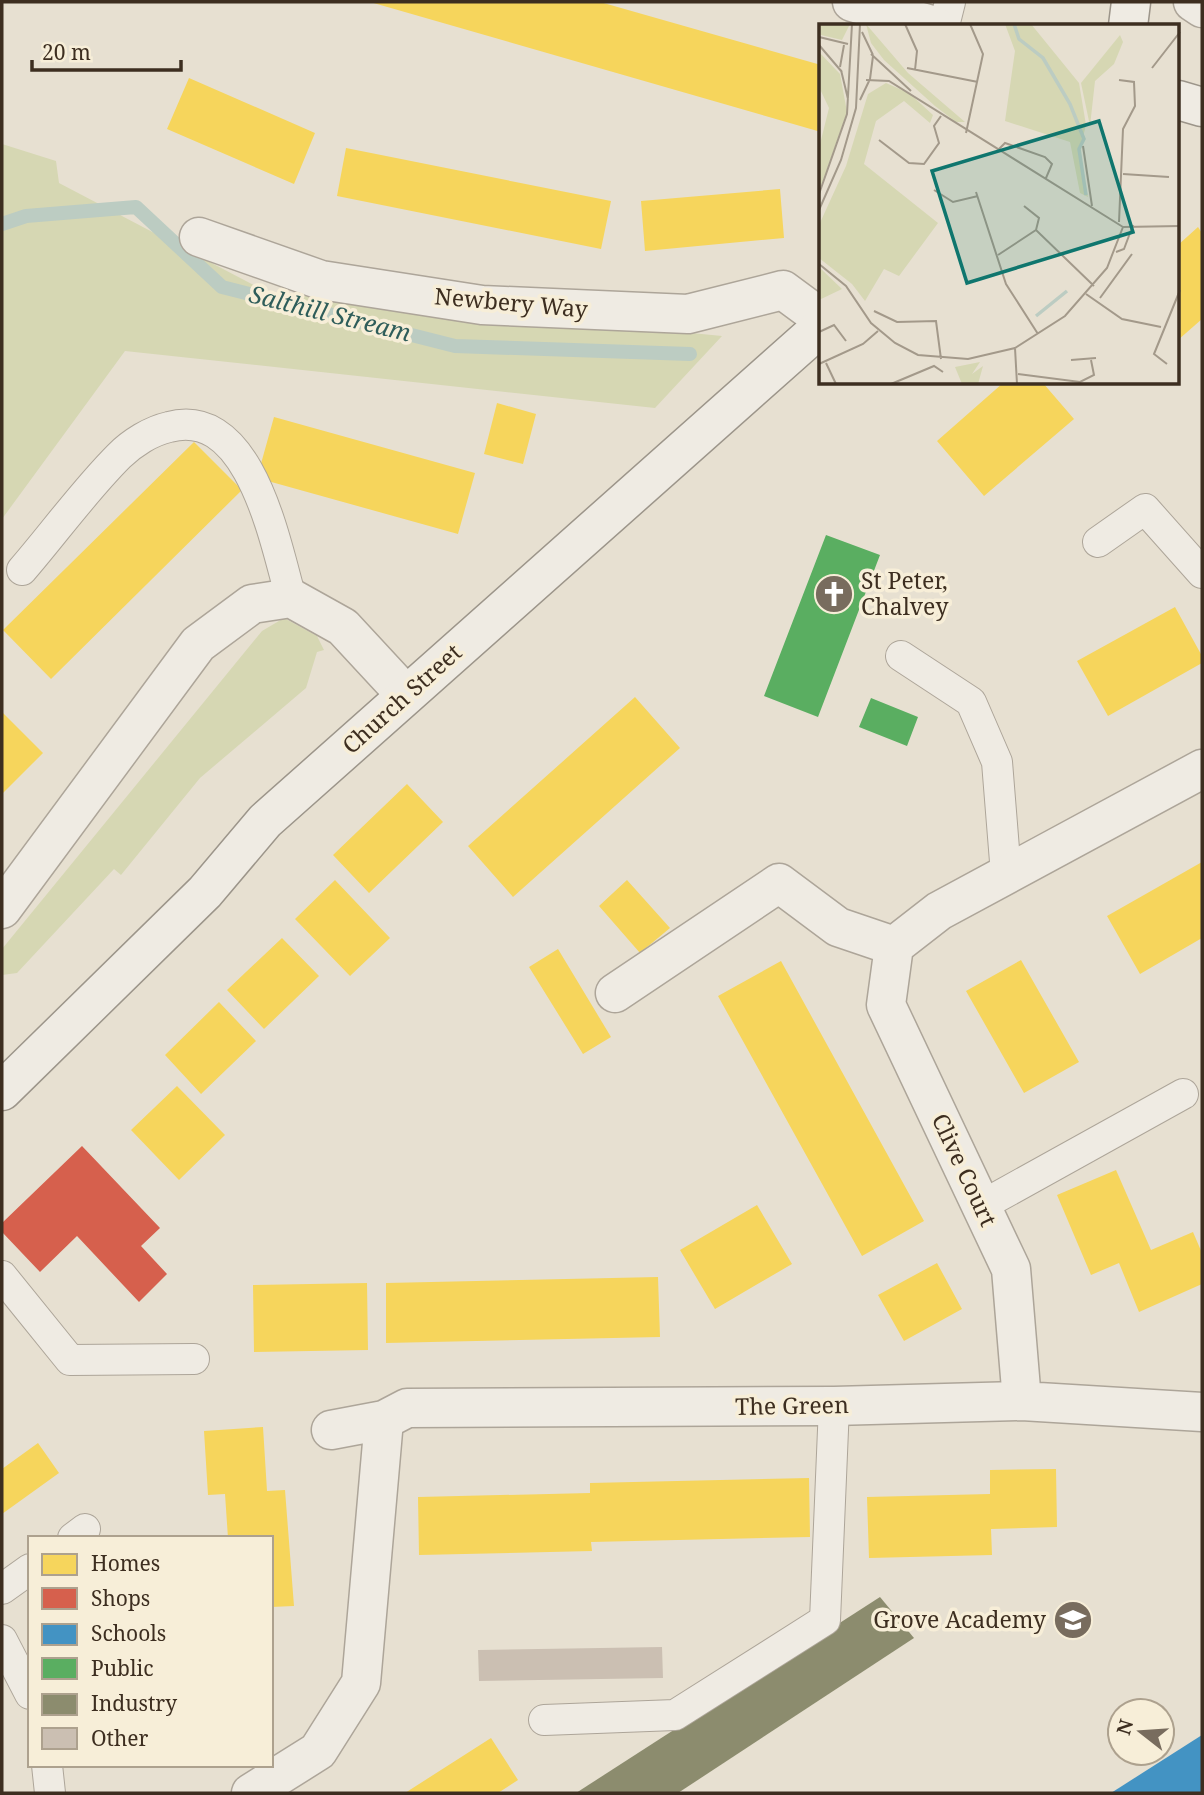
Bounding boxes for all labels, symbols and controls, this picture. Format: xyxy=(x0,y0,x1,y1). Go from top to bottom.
inset map xyxy=(819,24,1180,385)
scale bar xyxy=(32,28,180,72)
text: 20 m xyxy=(42,38,91,66)
water label: Salthill Stream xyxy=(246,277,415,349)
street label: Newbery Way xyxy=(433,279,589,325)
place label: St Peter, Chalvey xyxy=(861,564,948,622)
church icon: St Peter, Chalvey xyxy=(813,573,855,615)
street label: Church Street xyxy=(335,636,468,760)
street label: Clive Court xyxy=(925,1108,1005,1231)
street label: The Green xyxy=(735,1388,849,1422)
legend xyxy=(28,1536,273,1767)
text: Homes xyxy=(91,1549,160,1577)
text: Shops xyxy=(91,1584,150,1612)
school or university icon: Grove Academy xyxy=(1052,1599,1094,1641)
place label: Grove Academy xyxy=(873,1603,1046,1635)
text: Schools xyxy=(91,1619,166,1647)
text: Public xyxy=(91,1654,153,1682)
text: Industry xyxy=(91,1689,177,1717)
north arrow xyxy=(1106,1697,1176,1767)
text: N xyxy=(1110,1716,1139,1738)
text: Other xyxy=(91,1724,149,1752)

